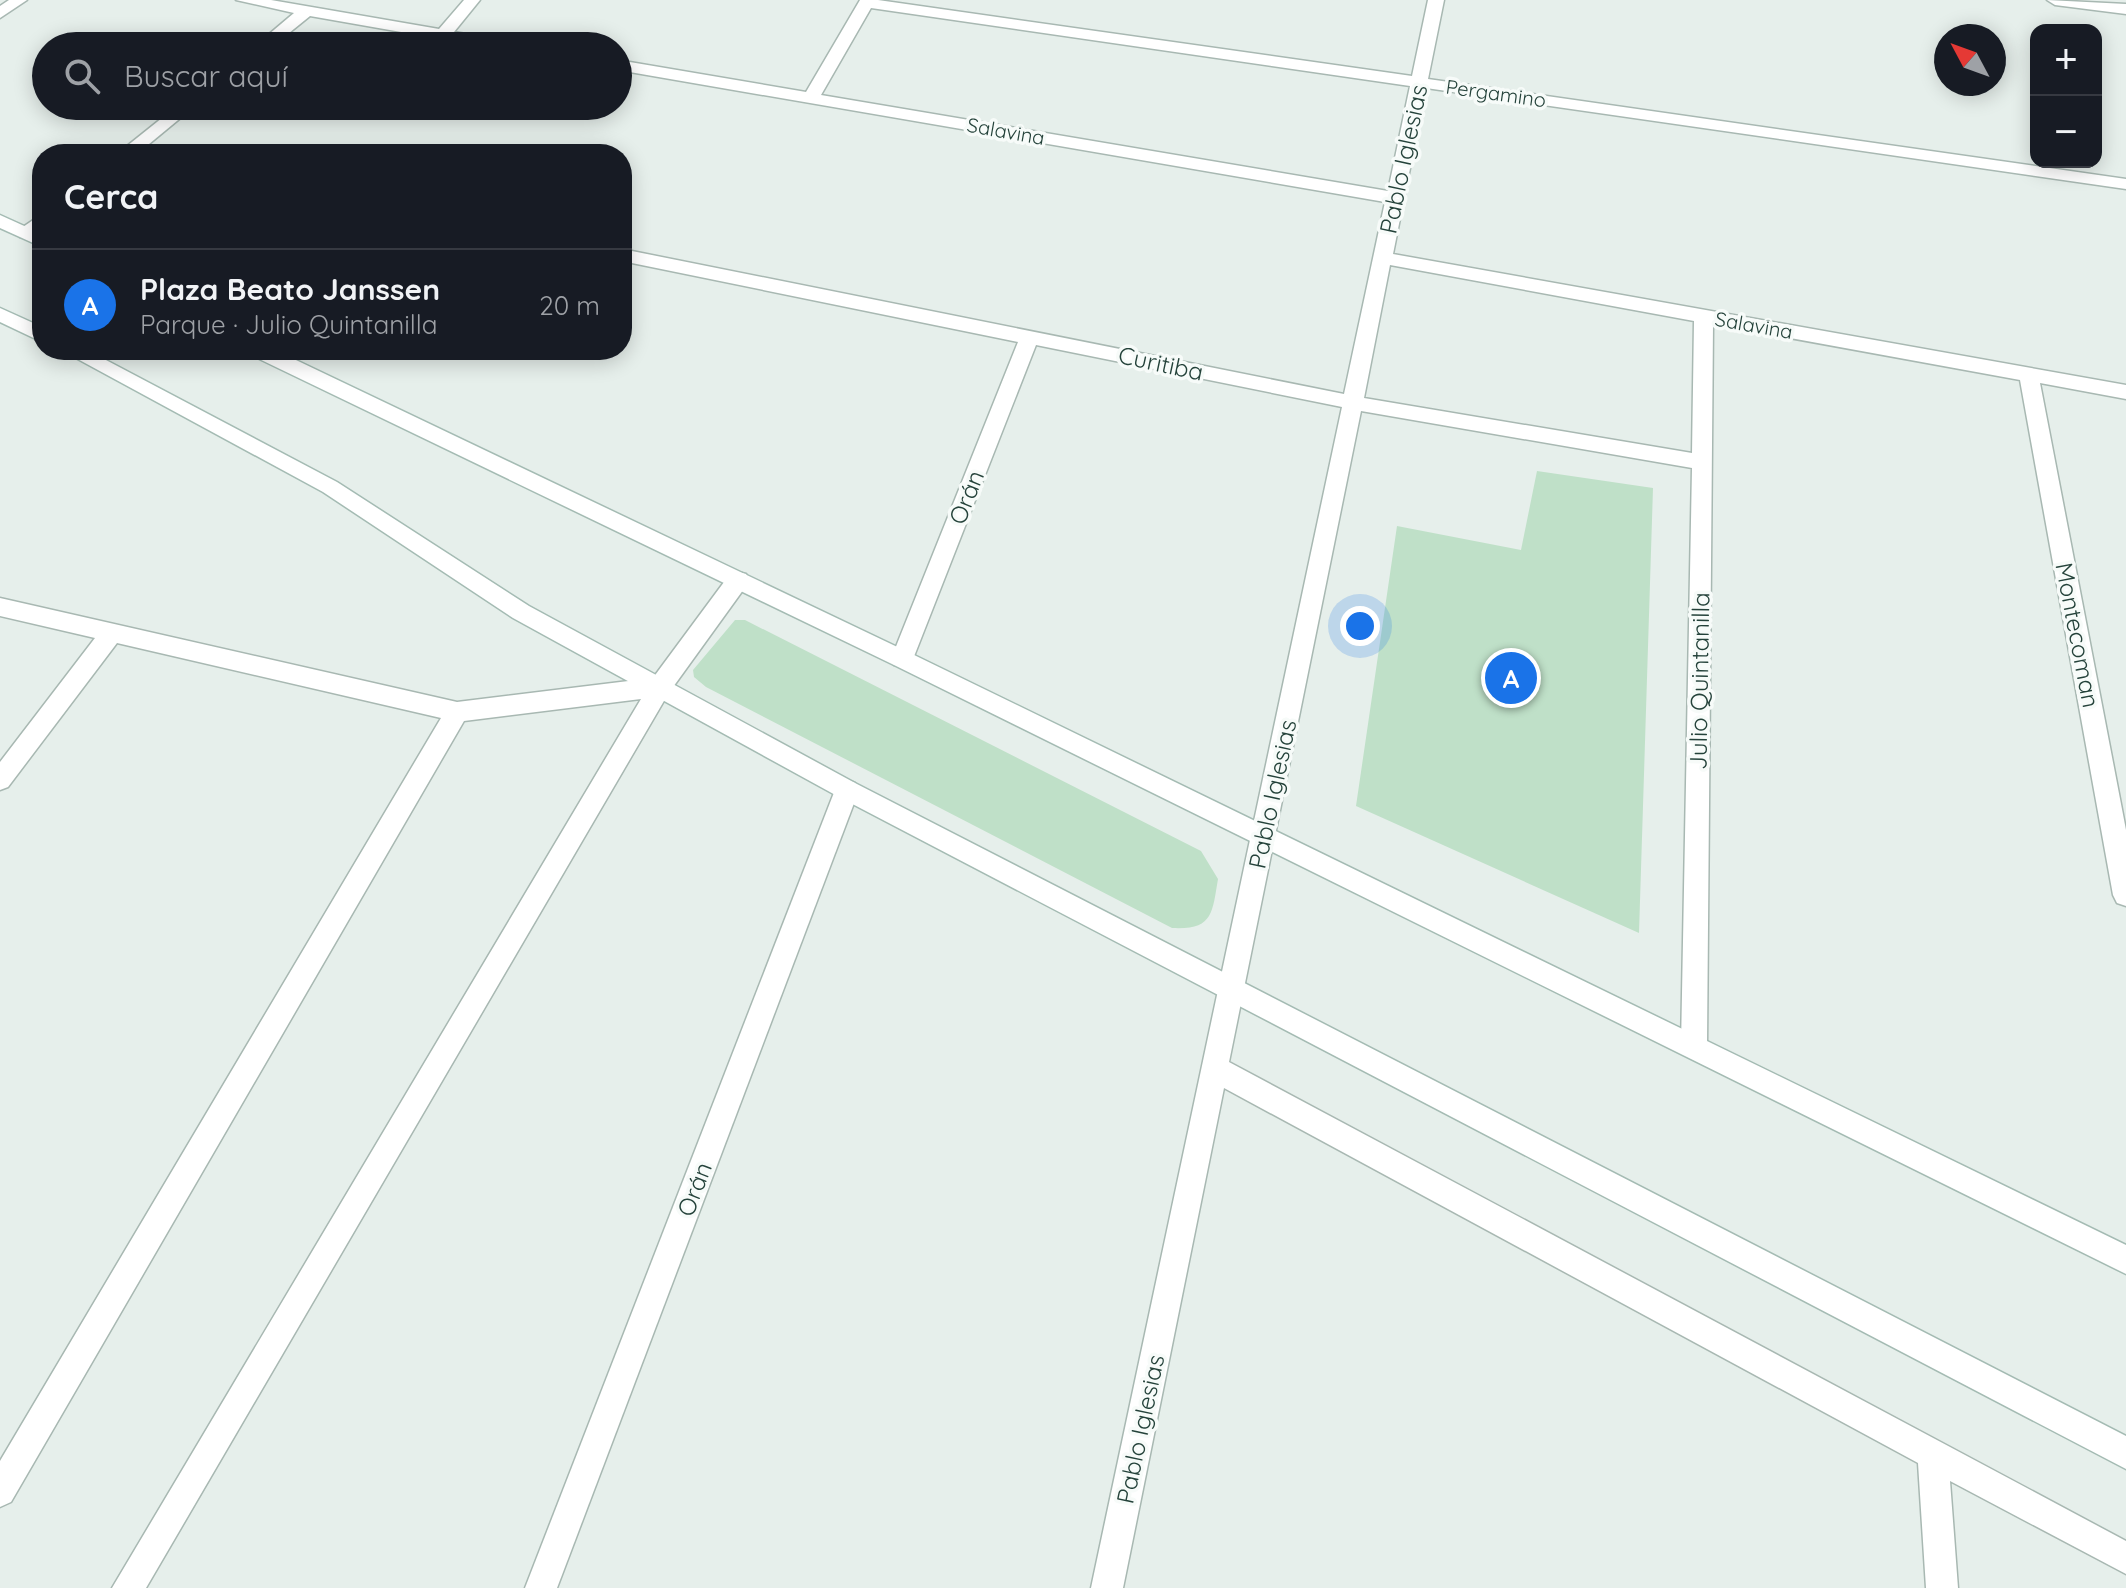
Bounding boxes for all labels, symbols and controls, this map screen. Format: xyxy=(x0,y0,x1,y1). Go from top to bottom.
north arrow xyxy=(1934,24,2006,96)
map controls xyxy=(2030,24,2102,168)
button: + xyxy=(2030,24,2102,96)
search box xyxy=(32,32,632,120)
icon: search xyxy=(60,54,104,98)
text: Buscar aquí xyxy=(124,57,288,95)
street label: Pergamino xyxy=(1444,74,1548,112)
street label: Pablo Iglesias xyxy=(1373,82,1433,236)
button: − xyxy=(2030,96,2102,168)
street label: Salavina xyxy=(965,112,1047,150)
text: Cerca xyxy=(64,175,158,218)
text: Plaza Beato Janssen xyxy=(140,270,440,308)
text: A xyxy=(82,289,98,322)
text: 20 m xyxy=(539,289,600,322)
street label: Salavina xyxy=(1713,306,1795,344)
text: Parque · Julio Quintanilla xyxy=(140,308,438,341)
street label: Curitiba xyxy=(1116,339,1206,387)
street label: Orán xyxy=(942,466,990,528)
street label: Montecoman xyxy=(2049,560,2107,710)
street label: Julio Quintanilla xyxy=(1682,592,1716,770)
your location xyxy=(1340,606,1380,646)
pin: A xyxy=(1485,648,1537,708)
street label: Pablo Iglesias xyxy=(1242,717,1302,871)
street label: Orán xyxy=(670,1158,718,1220)
street label: Pablo Iglesias xyxy=(1110,1352,1170,1506)

